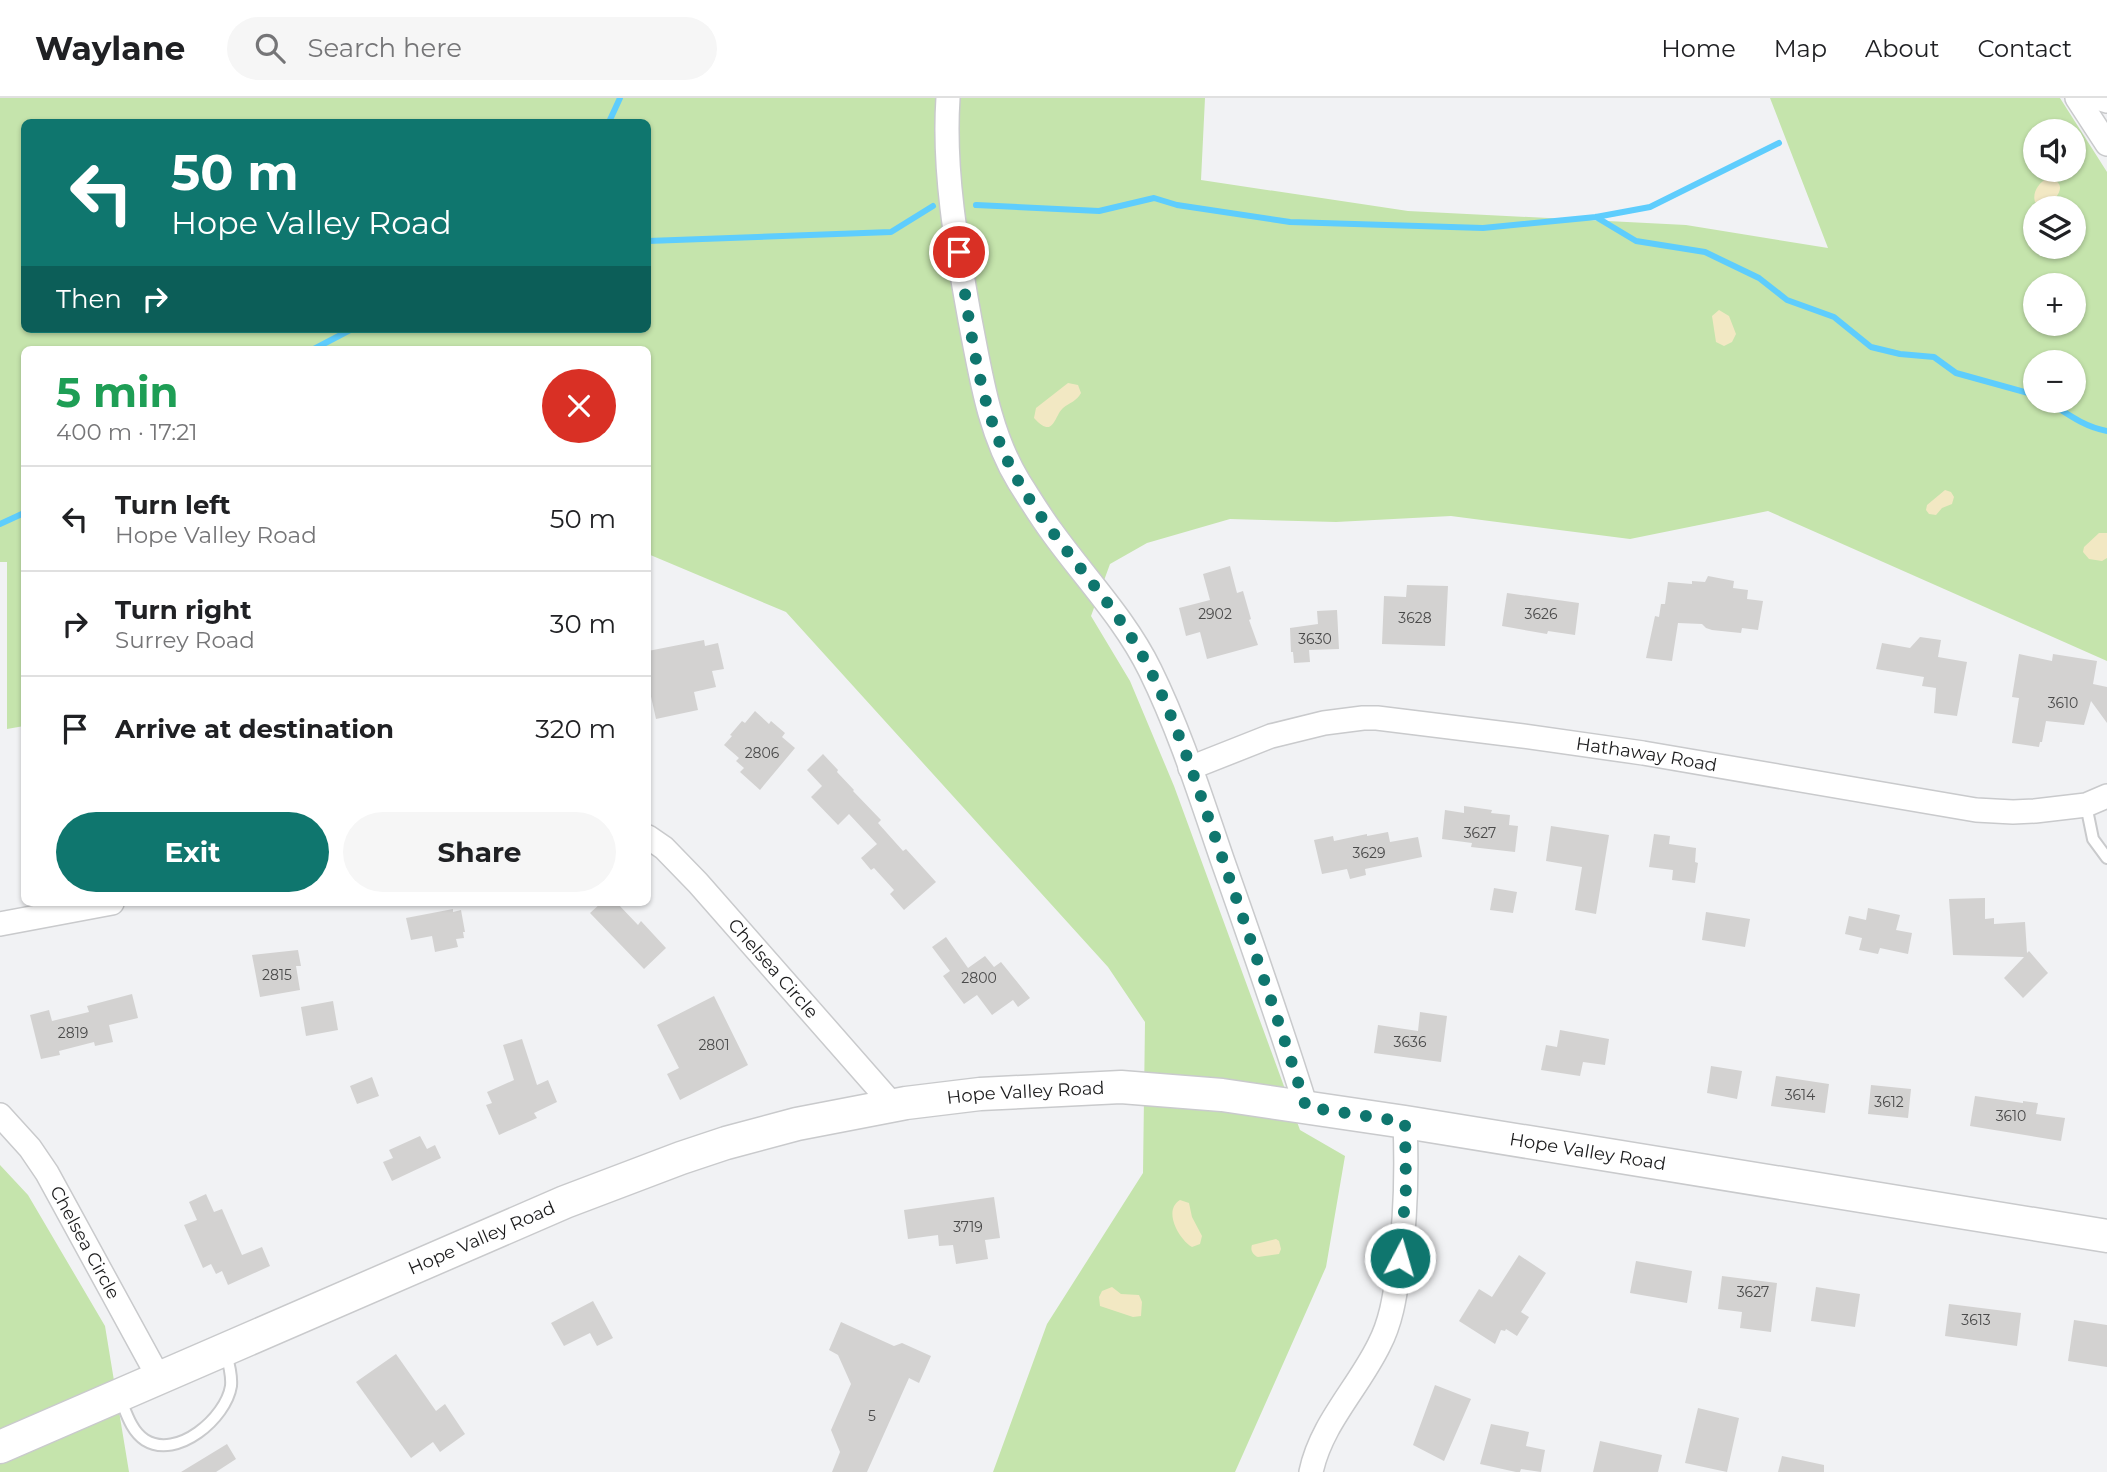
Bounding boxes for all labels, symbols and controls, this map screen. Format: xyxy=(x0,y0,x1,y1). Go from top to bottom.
search box xyxy=(227,17,717,80)
text: Waylane xyxy=(35,28,185,68)
icon: search xyxy=(251,29,289,67)
text: Search here xyxy=(307,32,462,64)
text: Home xyxy=(1661,34,1736,63)
text: Map xyxy=(1774,34,1827,63)
text: About xyxy=(1865,34,1939,63)
text: Contact xyxy=(1977,34,2072,63)
map controls xyxy=(2023,119,2086,413)
button: sound xyxy=(2023,119,2086,182)
text: 50 m xyxy=(171,143,299,202)
icon: left xyxy=(56,147,147,238)
button: layers xyxy=(2023,196,2086,259)
text: Hope Valley Road xyxy=(171,203,452,242)
pin xyxy=(929,222,989,282)
icon: arrive xyxy=(940,233,978,271)
button: + xyxy=(2023,273,2086,336)
icon: right xyxy=(136,280,174,318)
text: Then xyxy=(56,283,122,315)
button: − xyxy=(2023,350,2086,413)
text: 5 min xyxy=(56,366,179,418)
button: close xyxy=(542,369,616,443)
text: 400 m · 17:21 xyxy=(56,418,198,446)
text: Turn left xyxy=(115,489,231,521)
icon: left xyxy=(56,500,94,538)
text: 50 m xyxy=(550,503,616,535)
text: Hope Valley Road xyxy=(115,521,317,549)
text: Turn right xyxy=(115,594,251,626)
icon: right xyxy=(56,605,94,643)
house number: 2902 xyxy=(1198,605,1232,623)
house number: 3626 xyxy=(1525,605,1558,623)
text: 30 m xyxy=(550,608,616,640)
house number: 3628 xyxy=(1398,609,1432,627)
text: Surrey Road xyxy=(115,626,255,654)
house number: 3630 xyxy=(1298,630,1332,648)
house number: 3610 xyxy=(2048,694,2078,712)
icon: arrive xyxy=(56,710,94,748)
text: Arrive at destination xyxy=(115,713,394,745)
text: 320 m xyxy=(535,713,616,745)
street label: Hathaway Road xyxy=(1575,733,1719,776)
house number: 2806 xyxy=(745,744,780,762)
button: Exit xyxy=(56,812,329,892)
button: Share xyxy=(343,812,616,892)
house number: 3627 xyxy=(1464,824,1496,842)
house number: 3629 xyxy=(1353,844,1385,862)
street label: Chelsea Circle xyxy=(723,914,823,1023)
house number: 2815 xyxy=(262,966,292,984)
house number: 2800 xyxy=(961,969,997,987)
house number: 2819 xyxy=(58,1024,88,1042)
house number: 3636 xyxy=(1394,1033,1427,1051)
house number: 2801 xyxy=(698,1036,730,1054)
street label: Hope Valley Road xyxy=(946,1077,1105,1109)
house number: 3614 xyxy=(1785,1086,1816,1104)
house number: 3612 xyxy=(1874,1093,1904,1111)
house number: 3610 xyxy=(1996,1107,2026,1125)
street label: Hope Valley Road xyxy=(1508,1128,1667,1175)
street label: Chelsea Circle xyxy=(45,1182,125,1303)
street label: Hope Valley Road xyxy=(405,1197,559,1280)
house number: 3719 xyxy=(953,1218,983,1236)
position arrow xyxy=(1363,1221,1437,1295)
house number: 3627 xyxy=(1737,1283,1769,1301)
house number: 3613 xyxy=(1961,1311,1991,1329)
house number: 5 xyxy=(868,1407,876,1425)

